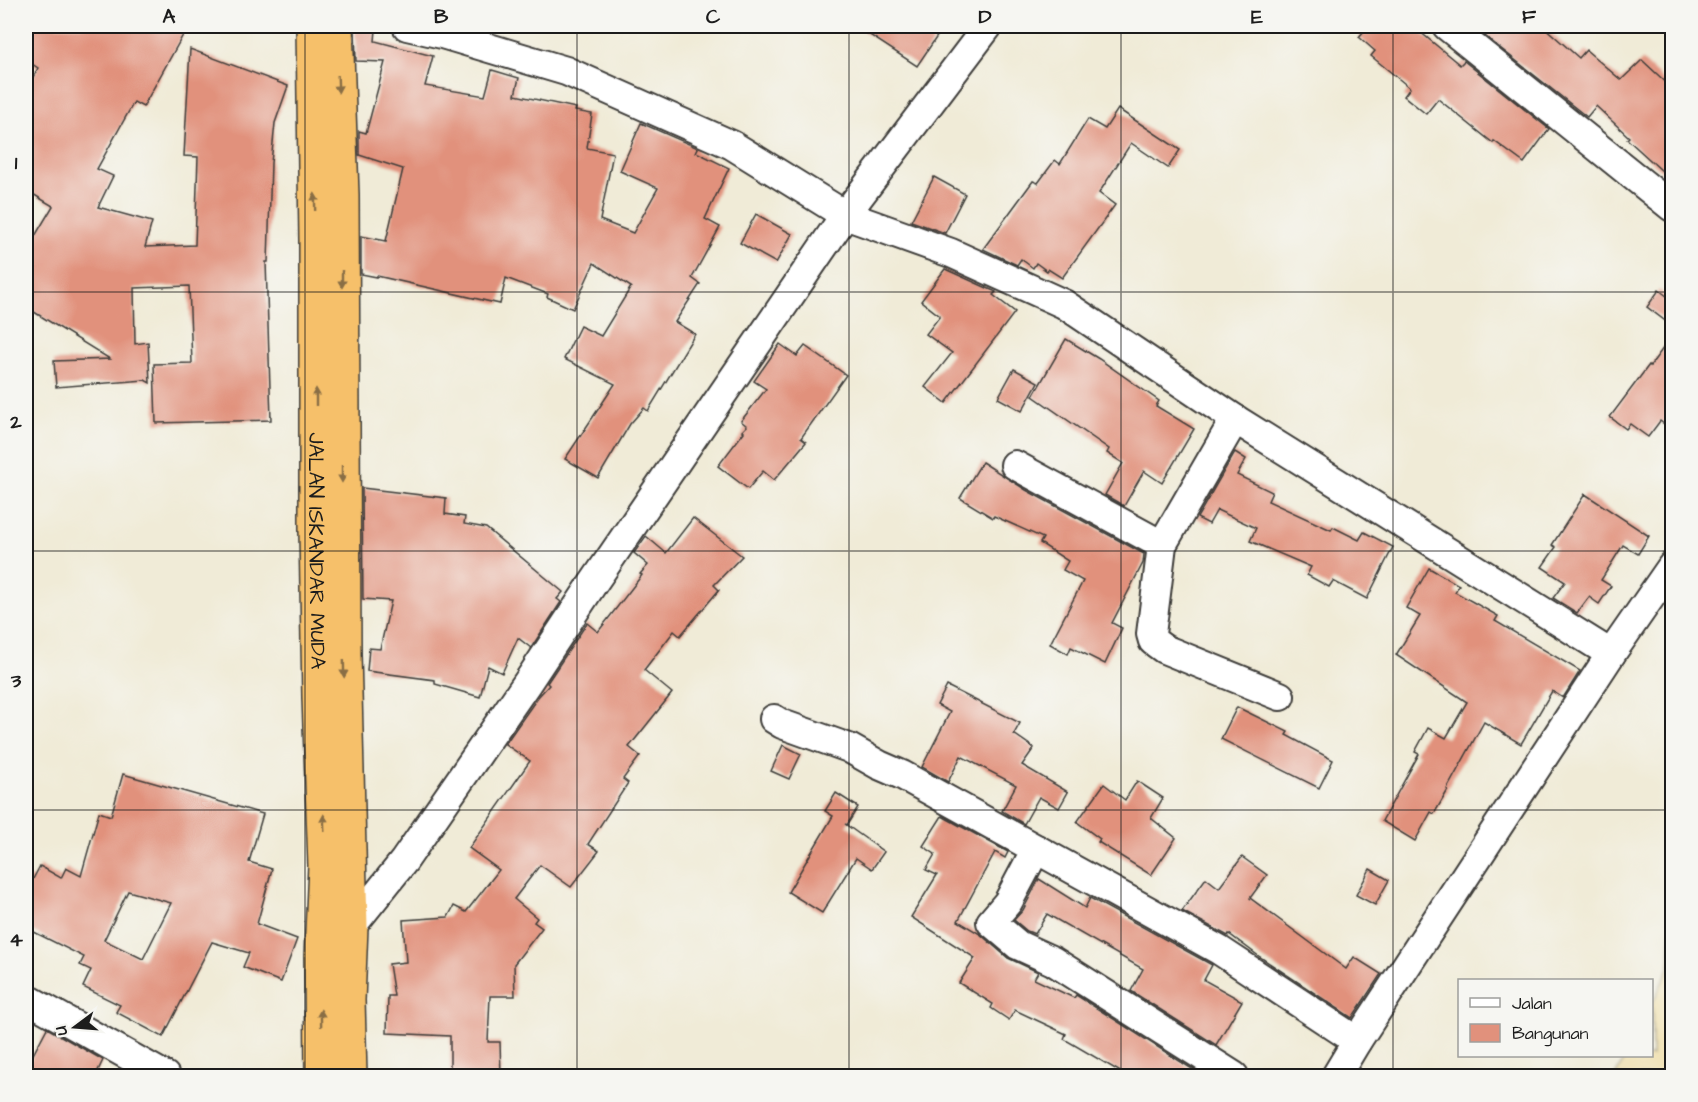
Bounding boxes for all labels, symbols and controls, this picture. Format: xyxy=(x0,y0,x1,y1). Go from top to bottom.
text: A xyxy=(163,3,176,31)
text: B xyxy=(434,3,449,31)
text: C xyxy=(706,3,721,31)
text: D xyxy=(979,3,992,31)
text: E xyxy=(1251,3,1263,31)
text: F xyxy=(1522,3,1537,31)
one-way arrow xyxy=(334,74,343,93)
text: 1 xyxy=(15,149,18,177)
one-way arrow xyxy=(310,193,320,212)
one-way arrow xyxy=(337,269,347,288)
one-way arrow xyxy=(311,388,321,407)
text: 2 xyxy=(9,408,22,436)
street label: JALAN ISKANDAR MUDA xyxy=(301,433,333,670)
one-way arrow xyxy=(338,464,347,483)
one-way arrow xyxy=(340,659,349,678)
text: 3 xyxy=(10,667,22,695)
one-way arrow xyxy=(319,814,329,833)
text: 4 xyxy=(9,926,23,954)
legend xyxy=(1458,979,1653,1057)
text: Jalan xyxy=(1512,991,1552,1016)
north arrow xyxy=(45,997,105,1057)
one-way arrow xyxy=(316,1009,326,1028)
text: Bangunan xyxy=(1512,1021,1589,1047)
text: U xyxy=(50,1023,73,1038)

